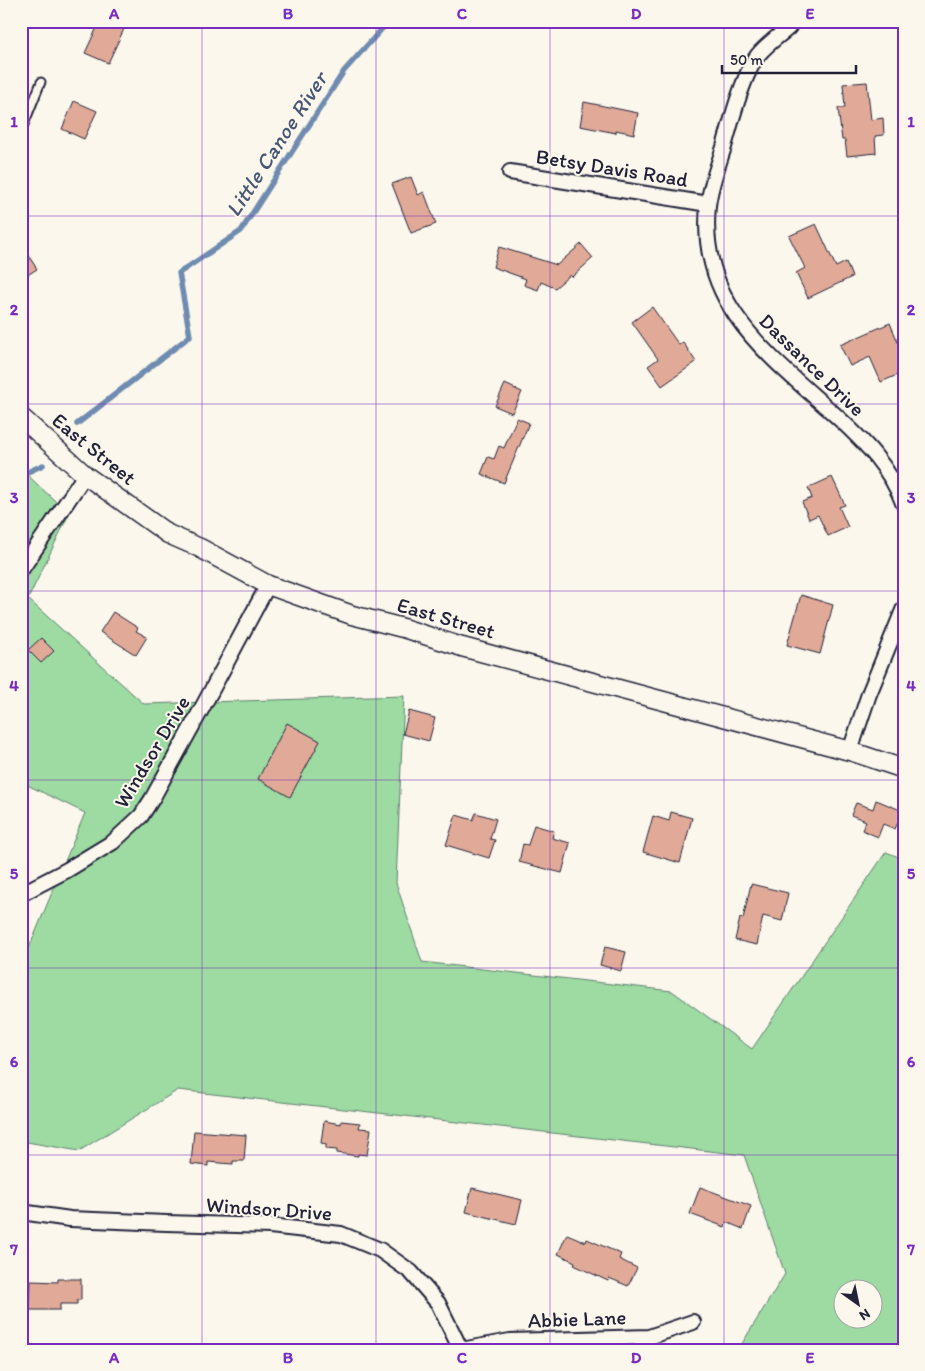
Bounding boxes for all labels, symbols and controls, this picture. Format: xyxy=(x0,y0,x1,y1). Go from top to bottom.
text: A xyxy=(108,4,120,23)
text: B xyxy=(283,4,294,23)
text: C xyxy=(457,4,468,23)
text: D xyxy=(631,4,642,23)
text: E xyxy=(806,4,815,23)
scale bar xyxy=(722,42,856,74)
text: 50 m xyxy=(730,51,763,69)
water label: Little Canoe River xyxy=(220,65,334,221)
text: 1 xyxy=(10,112,18,131)
text: 1 xyxy=(907,112,915,131)
street label: Betsy Davis Road xyxy=(534,143,690,192)
text: 2 xyxy=(10,300,19,319)
text: 2 xyxy=(907,300,916,319)
street label: Dassance Drive xyxy=(754,308,870,421)
street label: East Street xyxy=(47,407,141,490)
text: 3 xyxy=(10,488,19,507)
text: 3 xyxy=(907,488,916,507)
street label: East Street xyxy=(394,592,498,643)
text: 4 xyxy=(9,676,19,695)
text: 4 xyxy=(906,676,916,695)
street label: Windsor Drive xyxy=(108,691,195,812)
text: 5 xyxy=(10,864,19,883)
text: 5 xyxy=(907,864,916,883)
text: 6 xyxy=(10,1052,19,1071)
text: 6 xyxy=(907,1052,916,1071)
street label: Windsor Drive xyxy=(205,1192,333,1225)
text: 7 xyxy=(9,1240,18,1259)
text: 7 xyxy=(906,1240,915,1259)
north arrow xyxy=(832,1278,882,1328)
street label: Abbie Lane xyxy=(527,1304,627,1333)
text: N xyxy=(856,1305,873,1324)
text: A xyxy=(108,1348,120,1367)
text: B xyxy=(283,1348,294,1367)
text: C xyxy=(457,1348,468,1367)
text: D xyxy=(631,1348,642,1367)
text: E xyxy=(806,1348,815,1367)

